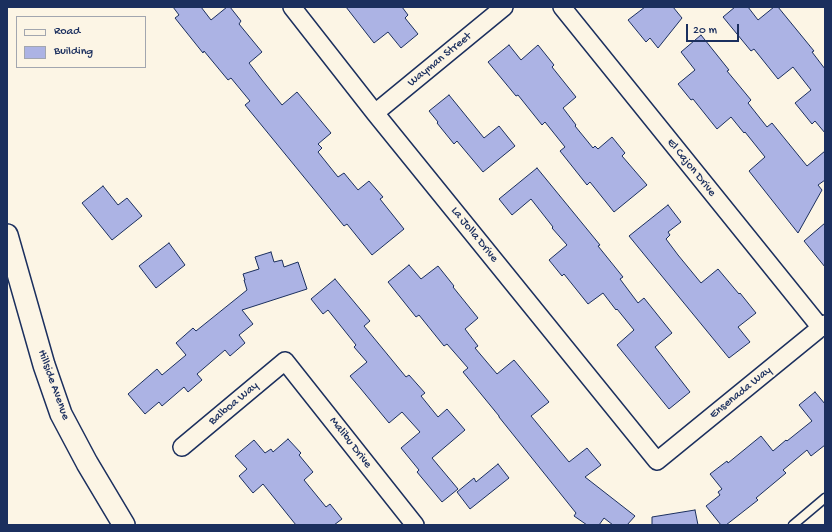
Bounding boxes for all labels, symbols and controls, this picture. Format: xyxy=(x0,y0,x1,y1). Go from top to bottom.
legend xyxy=(16,16,146,68)
scale bar xyxy=(688,16,741,42)
text: 20 m xyxy=(693,24,717,38)
text: Road xyxy=(54,25,80,39)
street label: Wayman Street xyxy=(405,30,475,90)
text: Building xyxy=(54,45,93,59)
street label: El Cajon Drive xyxy=(663,136,719,200)
street label: La Jolla Drive xyxy=(447,204,501,266)
street label: Hillside Avenue xyxy=(34,348,72,422)
street label: Ensenada Way xyxy=(707,364,775,422)
street label: Balboa Way xyxy=(206,379,262,429)
street label: Malibu Drive xyxy=(325,414,375,472)

